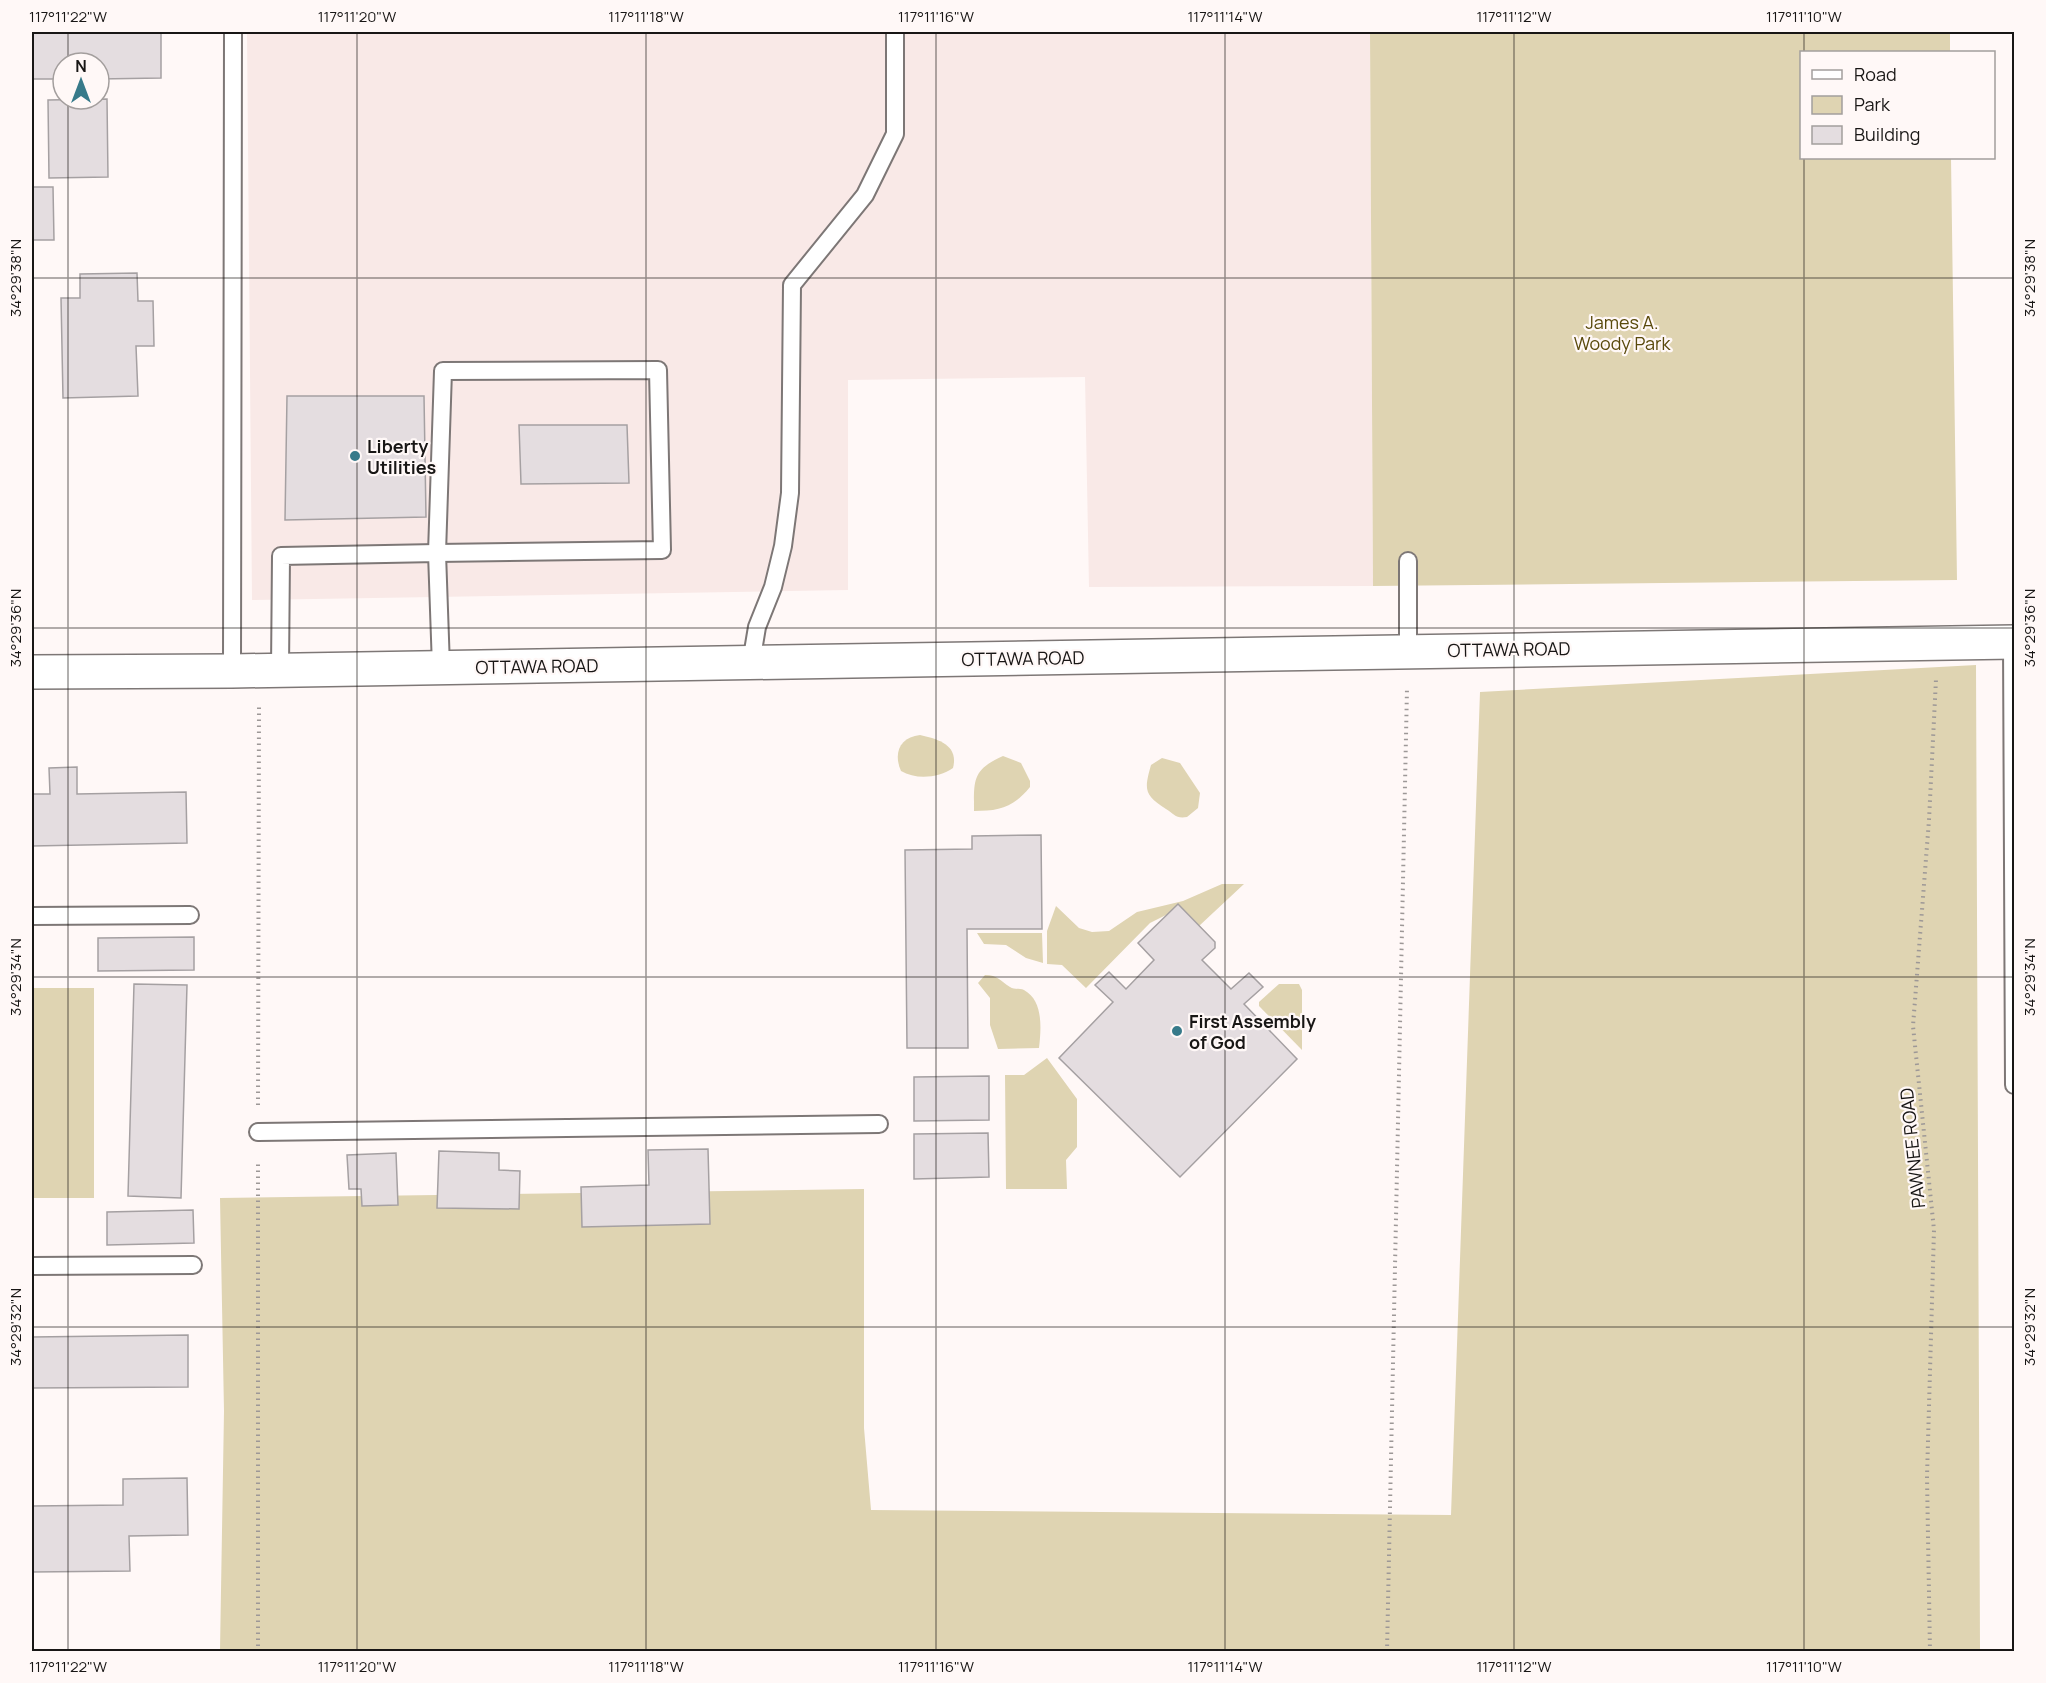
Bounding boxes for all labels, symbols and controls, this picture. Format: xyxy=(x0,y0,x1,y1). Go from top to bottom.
text: 117°11'22"W xyxy=(29,6,107,27)
text: 117°11'20"W xyxy=(318,6,396,27)
text: 117°11'18"W xyxy=(608,6,684,27)
text: 117°11'16"W xyxy=(898,6,974,27)
text: 117°11'14"W xyxy=(1187,6,1263,27)
text: 117°11'12"W xyxy=(1476,6,1552,27)
text: 117°11'10"W xyxy=(1766,6,1842,27)
north arrow xyxy=(51,51,111,111)
legend xyxy=(1800,51,1995,159)
text: N xyxy=(75,55,87,77)
text: Road xyxy=(1854,62,1897,86)
text: Park xyxy=(1854,92,1891,116)
text: Building xyxy=(1854,122,1920,146)
text: 34°29'38"N xyxy=(5,239,26,317)
text: 34°29'38"N xyxy=(2019,239,2040,317)
park label: James A. Woody Park xyxy=(1574,310,1671,355)
place label: Liberty Utilities xyxy=(367,434,437,479)
marker: Liberty Utilities xyxy=(348,449,362,463)
text: 34°29'36"N xyxy=(5,589,26,667)
text: 34°29'36"N xyxy=(2019,589,2040,667)
street label: OTTAWA ROAD xyxy=(1447,636,1571,662)
street label: OTTAWA ROAD xyxy=(961,645,1085,671)
street label: OTTAWA ROAD xyxy=(475,653,599,679)
text: 34°29'34"N xyxy=(5,938,26,1016)
text: 34°29'34"N xyxy=(2019,938,2040,1016)
place label: First Assembly of God xyxy=(1189,1009,1316,1054)
marker: First Assembly of God xyxy=(1170,1024,1184,1038)
street label: PAWNEE ROAD xyxy=(1894,1087,1930,1209)
text: 34°29'32"N xyxy=(5,1288,26,1366)
text: 34°29'32"N xyxy=(2019,1288,2040,1366)
text: 117°11'22"W xyxy=(29,1656,107,1677)
text: 117°11'20"W xyxy=(318,1656,396,1677)
text: 117°11'18"W xyxy=(608,1656,684,1677)
text: 117°11'16"W xyxy=(898,1656,974,1677)
text: 117°11'14"W xyxy=(1187,1656,1263,1677)
text: 117°11'12"W xyxy=(1476,1656,1552,1677)
text: 117°11'10"W xyxy=(1766,1656,1842,1677)

